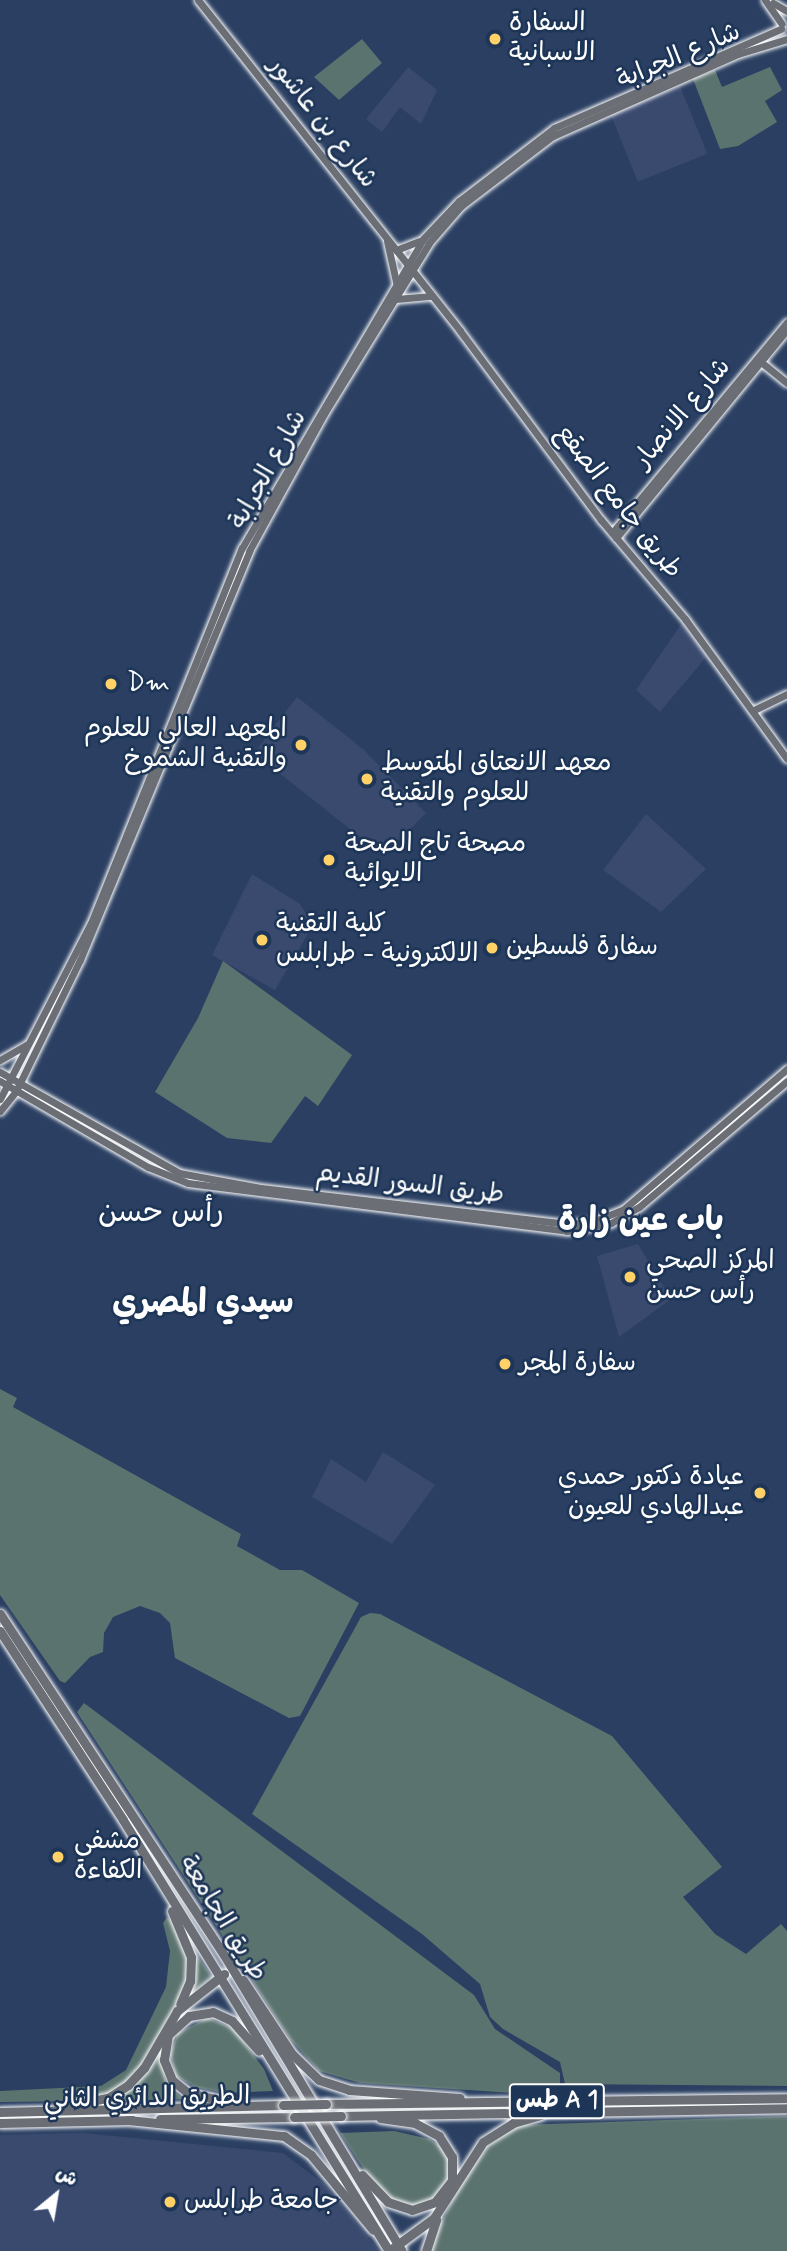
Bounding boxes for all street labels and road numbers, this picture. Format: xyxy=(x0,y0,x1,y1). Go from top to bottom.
street label: شارع الجرابة xyxy=(612,17,746,97)
street label: شارع بن عاشور xyxy=(261,51,383,195)
street label: شارع الانصار xyxy=(628,352,738,476)
street label: شارع الجرابة xyxy=(224,405,314,535)
street label: طريق جامع الصقع xyxy=(548,419,688,585)
street label: طريق السور القديم xyxy=(314,1158,506,1212)
street label: طريق الجامعة xyxy=(171,1850,273,1988)
road number: طس A 1 xyxy=(508,2080,606,2122)
street label: الطريق الدائري الثاني xyxy=(44,2082,250,2116)

